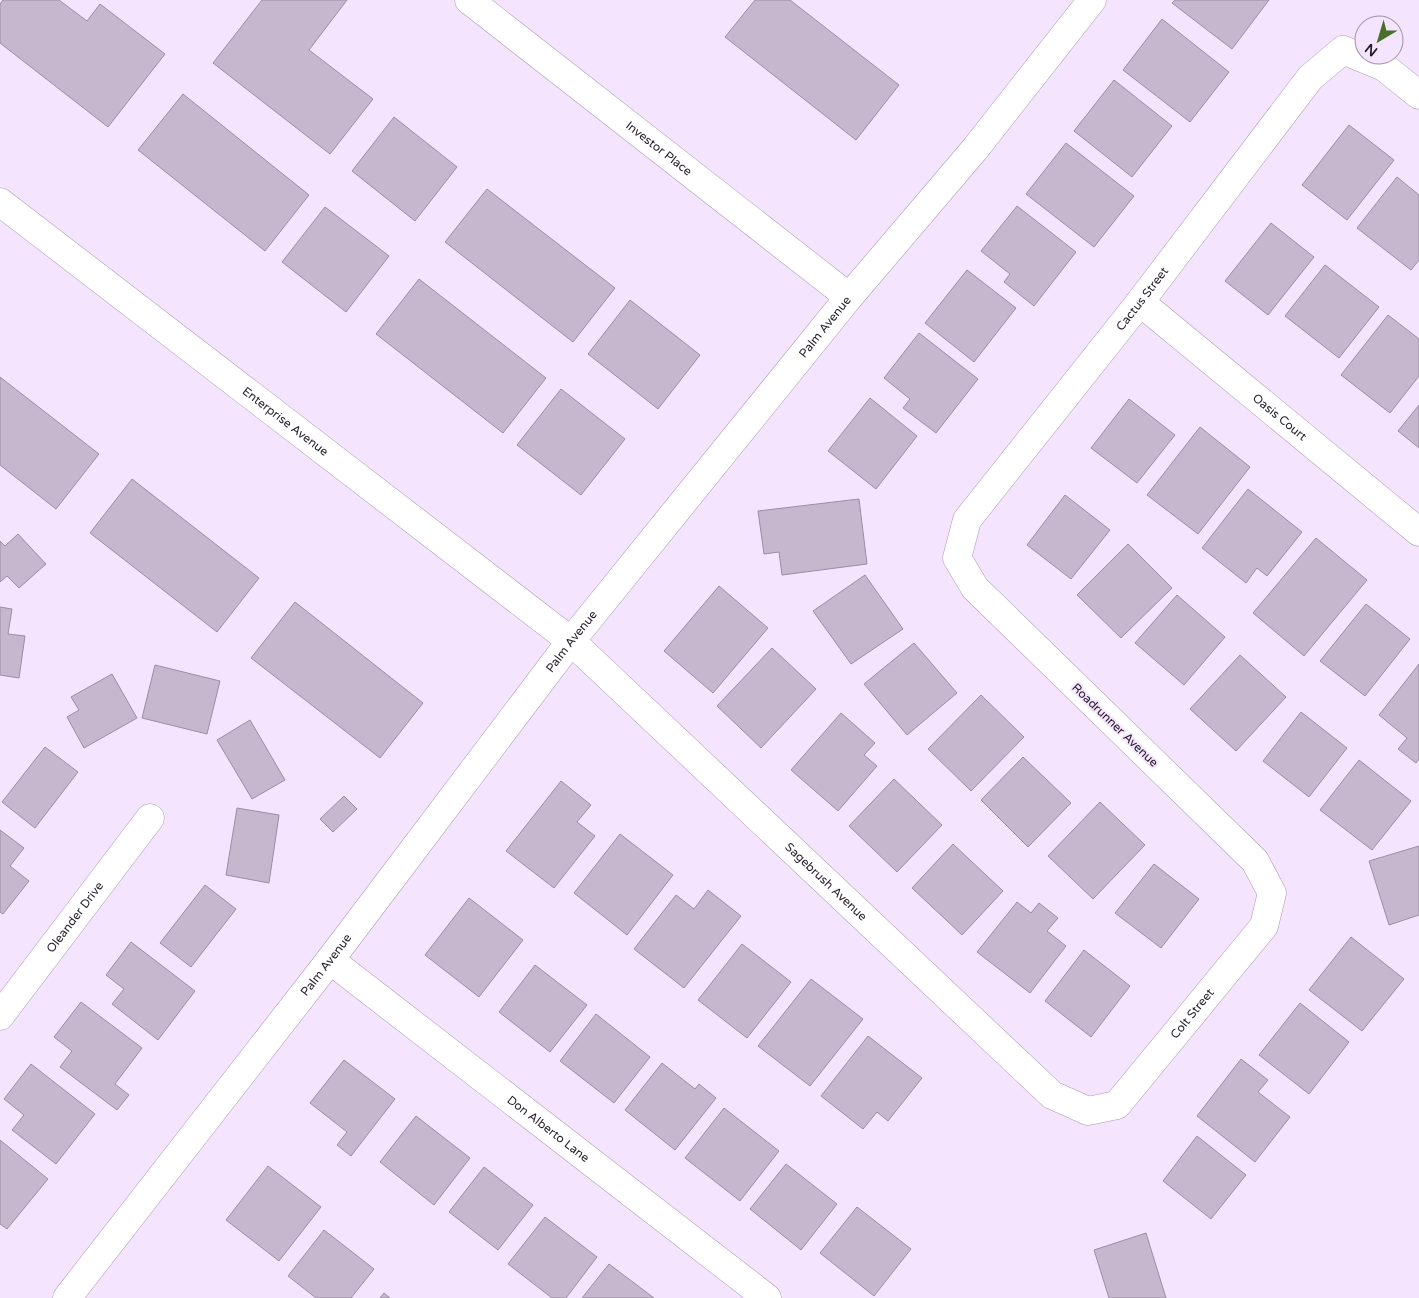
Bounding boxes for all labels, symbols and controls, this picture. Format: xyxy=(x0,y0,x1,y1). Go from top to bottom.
north arrow xyxy=(1354,15,1404,65)
text: N xyxy=(1362,40,1381,60)
street label: Investor Place xyxy=(623,118,695,179)
street label: Cactus Street xyxy=(1113,264,1171,333)
street label: Palm Avenue xyxy=(796,293,854,360)
street label: Enterprise Avenue xyxy=(240,384,331,459)
street label: Oasis Court xyxy=(1250,391,1310,444)
street label: Palm Avenue xyxy=(543,607,600,675)
street label: Roadrunner Avenue xyxy=(1069,680,1161,770)
street label: Sagebrush Avenue xyxy=(782,840,870,924)
street label: Oleander Drive xyxy=(44,879,106,955)
street label: Palm Avenue xyxy=(298,931,354,999)
street label: Colt Street xyxy=(1167,985,1217,1041)
street label: Don Alberto Lane xyxy=(504,1093,592,1165)

